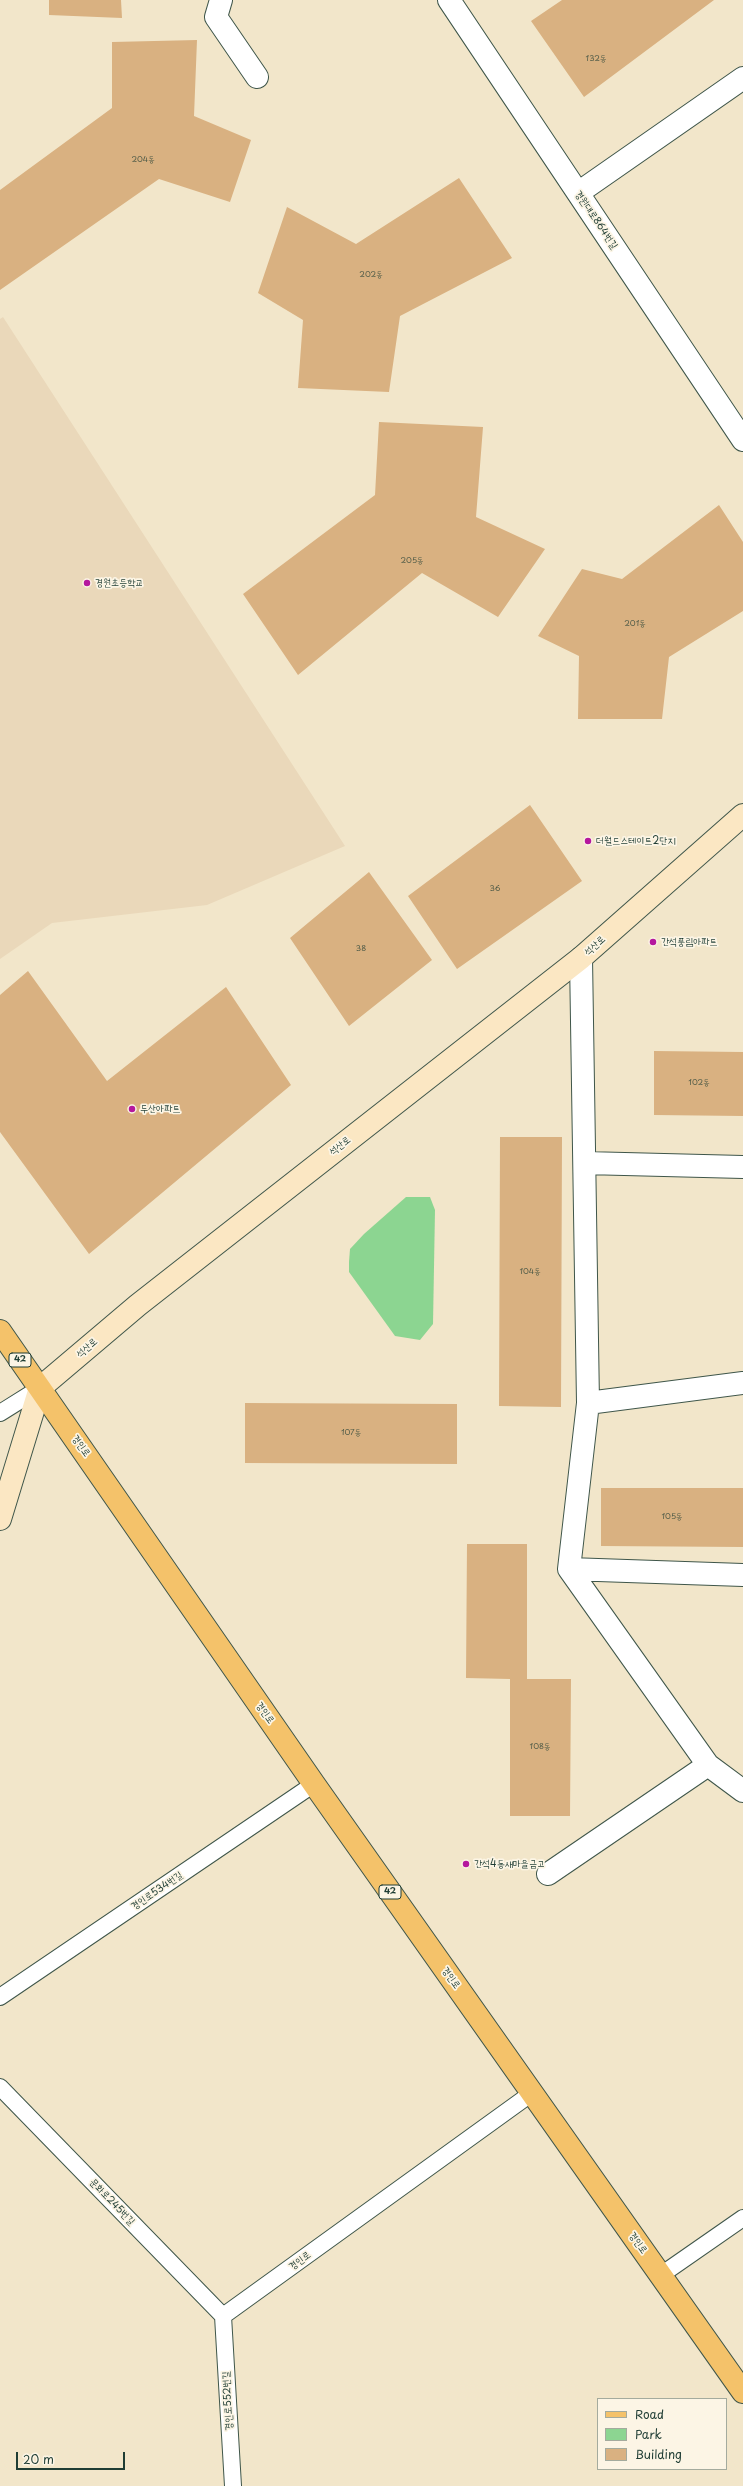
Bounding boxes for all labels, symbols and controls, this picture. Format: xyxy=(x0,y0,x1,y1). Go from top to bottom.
house number: 132동 xyxy=(586,54,606,64)
house number: 204동 xyxy=(131,155,155,165)
street label: 경원대로864번길 xyxy=(572,189,620,251)
house number: 202동 xyxy=(359,270,383,280)
house number: 205동 xyxy=(401,556,423,566)
place label: 경원초등학교 xyxy=(95,577,143,589)
marker: 경원초등학교 xyxy=(82,578,92,588)
house number: 201동 xyxy=(624,619,646,629)
place label: 더월드스테이트2단지 xyxy=(596,835,676,847)
marker: 더월드스테이트2단지 xyxy=(583,836,593,846)
house number: 36 xyxy=(490,884,500,894)
street label: 석산로 xyxy=(582,933,608,959)
place label: 간석풍림아파트 xyxy=(661,936,717,948)
marker: 간석풍림아파트 xyxy=(648,937,658,947)
house number: 38 xyxy=(356,944,366,954)
house number: 102동 xyxy=(688,1078,710,1088)
place label: 두산아파트 xyxy=(140,1103,180,1115)
marker: 두산아파트 xyxy=(127,1104,137,1114)
street label: 석산로 xyxy=(327,1134,353,1158)
house number: 104동 xyxy=(519,1267,541,1277)
street label: 석산로 xyxy=(74,1336,100,1360)
road number: 42 xyxy=(9,1353,31,1367)
house number: 107동 xyxy=(341,1428,361,1438)
street label: 경인로 xyxy=(69,1433,93,1459)
house number: 105동 xyxy=(662,1512,682,1522)
street label: 경인로 xyxy=(253,1700,277,1726)
house number: 108동 xyxy=(530,1742,550,1752)
place label: 간석4동새마을금고 xyxy=(474,1858,545,1870)
marker: 간석4동새마을금고 xyxy=(461,1859,471,1869)
street label: 경인로534번길 xyxy=(129,1869,185,1913)
road number: 42 xyxy=(379,1885,401,1899)
street label: 경인로 xyxy=(439,1965,463,1991)
street label: 문화로245번길 xyxy=(87,2176,137,2228)
street label: 경인로 xyxy=(626,2230,650,2256)
street label: 경인로 xyxy=(287,2249,313,2273)
street label: 경인로552번길 xyxy=(220,2371,236,2431)
legend xyxy=(597,2398,727,2470)
text: Road xyxy=(635,2405,664,2423)
text: Park xyxy=(635,2425,662,2443)
scale bar xyxy=(18,2444,127,2470)
text: Building xyxy=(635,2445,682,2463)
text: 20 m xyxy=(23,2450,54,2468)

